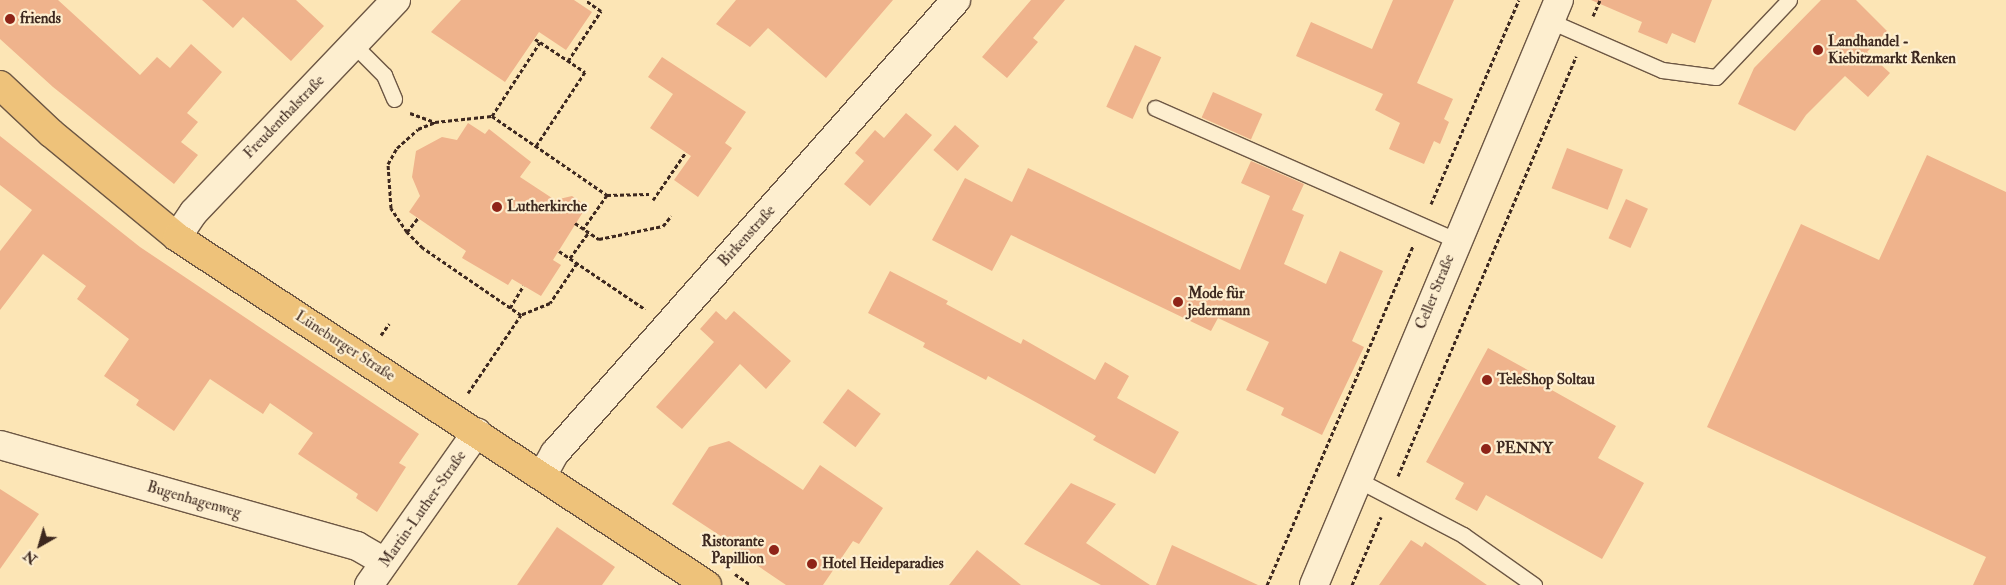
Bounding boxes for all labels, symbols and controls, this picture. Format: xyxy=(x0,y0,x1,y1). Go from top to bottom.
place label: friends xyxy=(20,10,61,28)
marker: friends xyxy=(4,13,16,25)
place label: Landhandel - Kiebitzmarkt Renken xyxy=(1828,32,1956,67)
marker: Landhandel - Kiebitzmarkt Renken xyxy=(1812,44,1824,56)
street label: Freudenthalstraße xyxy=(240,72,328,162)
place label: Lutherkirche xyxy=(507,198,587,216)
marker: Lutherkirche xyxy=(491,201,503,213)
street label: Birkenstraße xyxy=(715,202,779,270)
street label: Celler Straße xyxy=(1412,252,1458,332)
place label: Mode für jedermann xyxy=(1188,284,1250,319)
marker: Mode für jedermann xyxy=(1172,296,1184,308)
street label: Lüneburger Straße xyxy=(292,307,398,385)
place label: TeleShop Soltau xyxy=(1497,371,1595,389)
marker: TeleShop Soltau xyxy=(1481,374,1493,386)
place label: PENNY xyxy=(1496,440,1553,458)
marker: PENNY xyxy=(1480,443,1492,455)
street label: Martin-Luther-Straße xyxy=(376,447,470,571)
street label: Bugenhagenweg xyxy=(145,478,243,522)
north arrow xyxy=(15,520,65,570)
place label: Ristorante Papillion xyxy=(702,532,764,567)
marker: Ristorante Papillion xyxy=(768,544,780,556)
text: N xyxy=(20,547,41,568)
place label: Hotel Heideparadies xyxy=(822,555,944,573)
marker: Hotel Heideparadies xyxy=(806,558,818,570)

